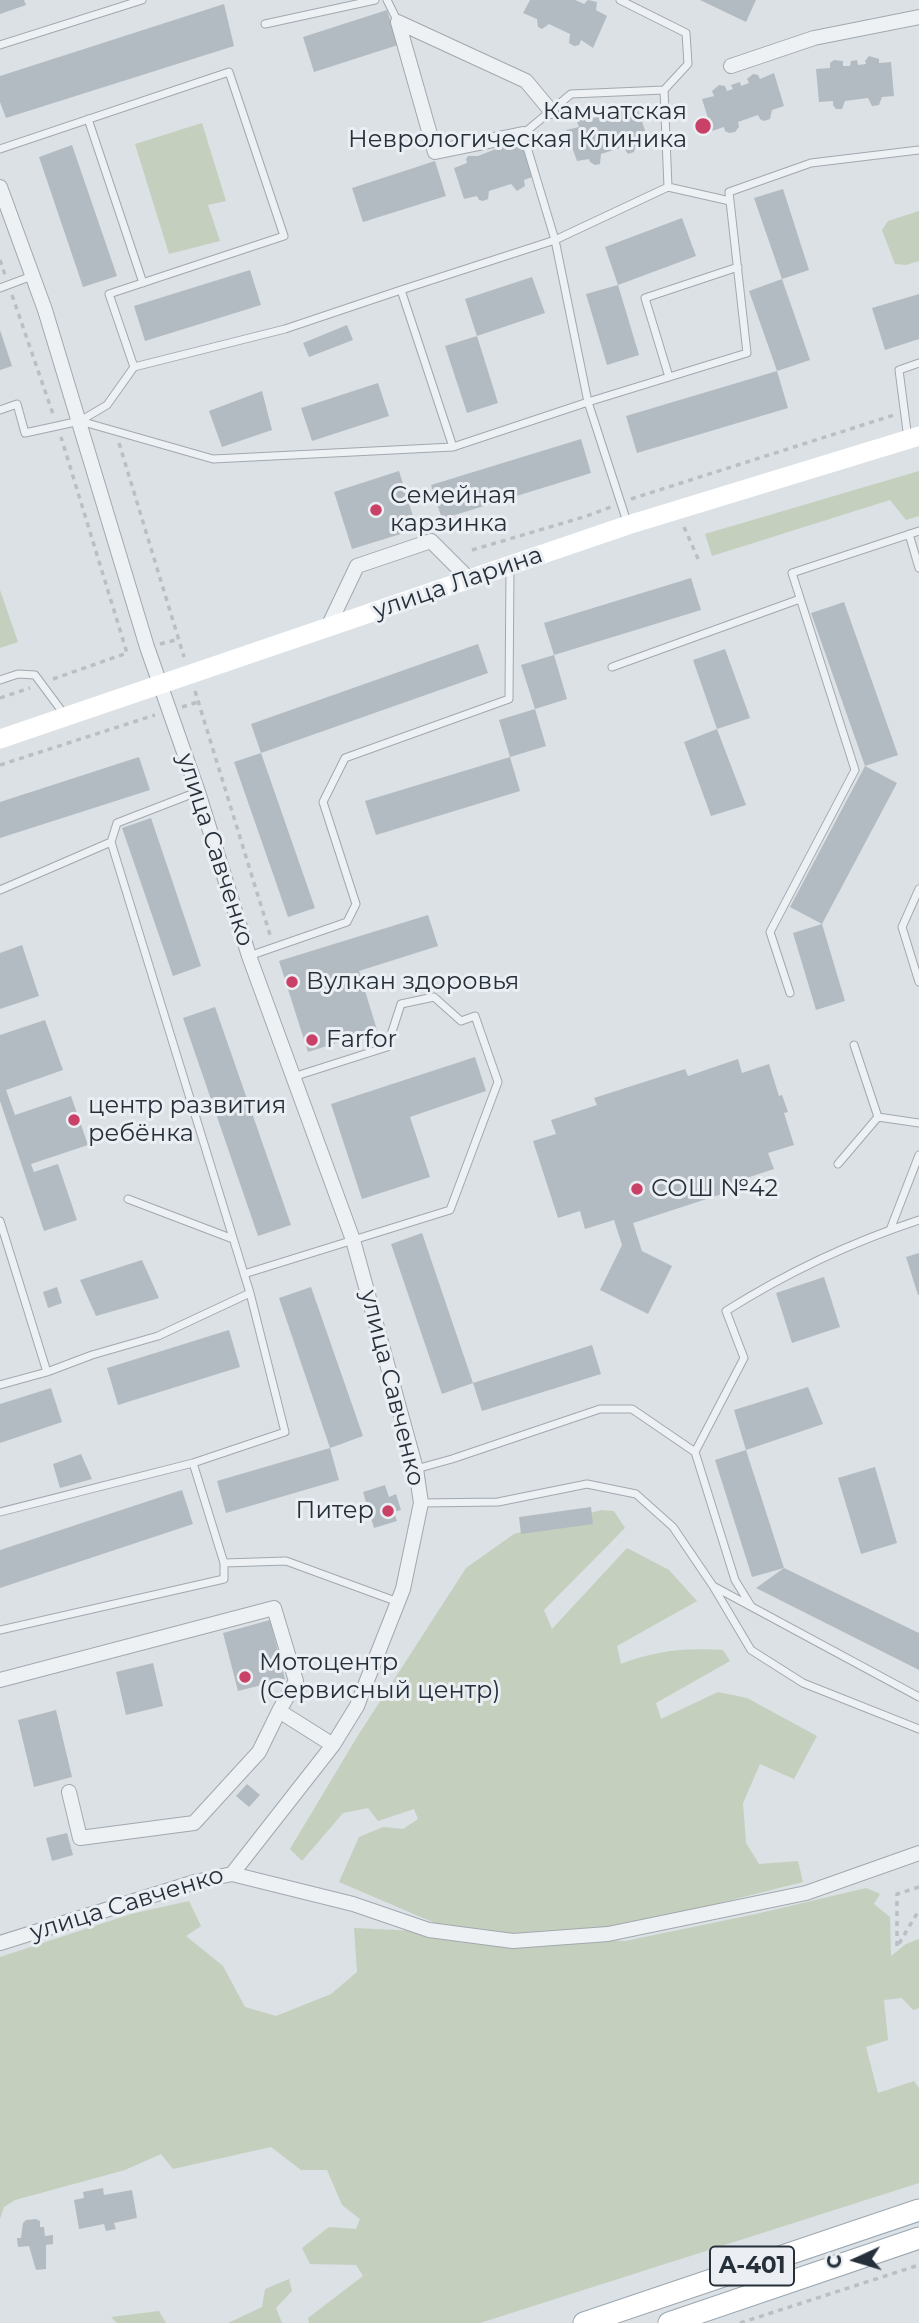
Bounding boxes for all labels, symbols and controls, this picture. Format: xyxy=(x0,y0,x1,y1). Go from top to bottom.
place label: Камчатская Неврологическая Клиника xyxy=(348,98,687,154)
marker: Камчатская Неврологическая Клиника xyxy=(693,116,713,136)
place label: Семейная карзинка xyxy=(390,482,517,538)
marker: Семейная карзинка xyxy=(368,502,384,518)
street label: улица Ларина xyxy=(370,541,546,625)
street label: улица Савченко xyxy=(170,750,260,950)
place label: Вулкан здоровья xyxy=(306,968,519,996)
marker: Вулкан здоровья xyxy=(284,974,300,990)
place label: Farfor xyxy=(326,1026,397,1054)
marker: Farfor xyxy=(304,1032,320,1048)
place label: центр развития ребёнка xyxy=(88,1092,286,1148)
marker: центр развития ребёнка xyxy=(66,1112,82,1128)
place label: СОШ №42 xyxy=(651,1175,778,1203)
marker: СОШ №42 xyxy=(629,1181,645,1197)
street label: улица Савченко xyxy=(354,1287,430,1489)
place label: Питер xyxy=(296,1497,374,1525)
marker: Питер xyxy=(380,1503,396,1519)
place label: Мотоцентр (Сервисный центр) xyxy=(259,1649,500,1705)
marker: Мотоцентр (Сервисный центр) xyxy=(237,1669,253,1685)
street label: улица Савченко xyxy=(27,1861,227,1947)
north arrow xyxy=(821,2225,891,2295)
road number: А-401 xyxy=(710,2246,794,2286)
text: С xyxy=(823,2254,847,2269)

